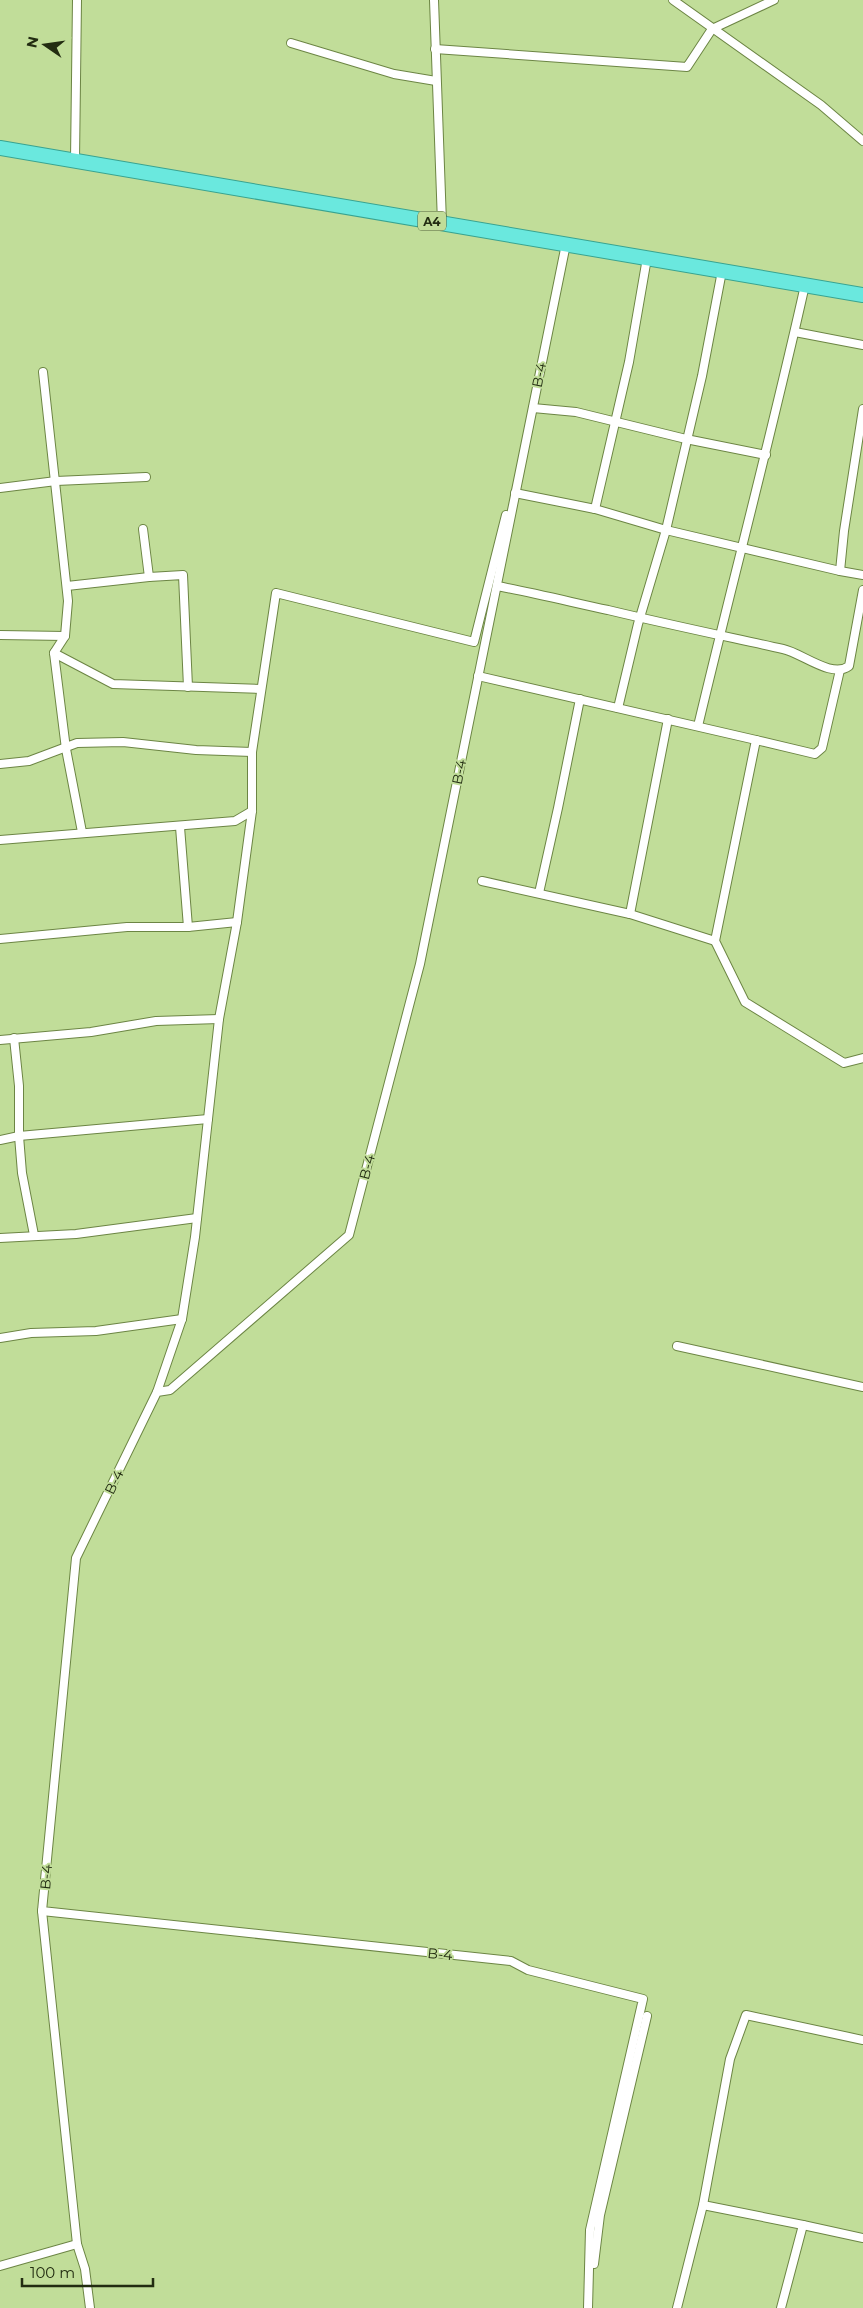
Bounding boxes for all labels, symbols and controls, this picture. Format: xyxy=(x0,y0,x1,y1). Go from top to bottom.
north arrow xyxy=(20,20,70,70)
text: N xyxy=(22,35,42,50)
road number: A4 xyxy=(418,212,446,230)
street label: B-4 xyxy=(528,360,550,389)
street label: B-4 xyxy=(448,757,470,786)
street label: B-4 xyxy=(355,1152,379,1182)
street label: B-4 xyxy=(100,1466,128,1497)
street label: B-4 xyxy=(36,1863,56,1890)
street label: B-4 xyxy=(426,1944,454,1964)
scale bar xyxy=(22,2256,154,2288)
text: 100 m xyxy=(30,2263,75,2282)

